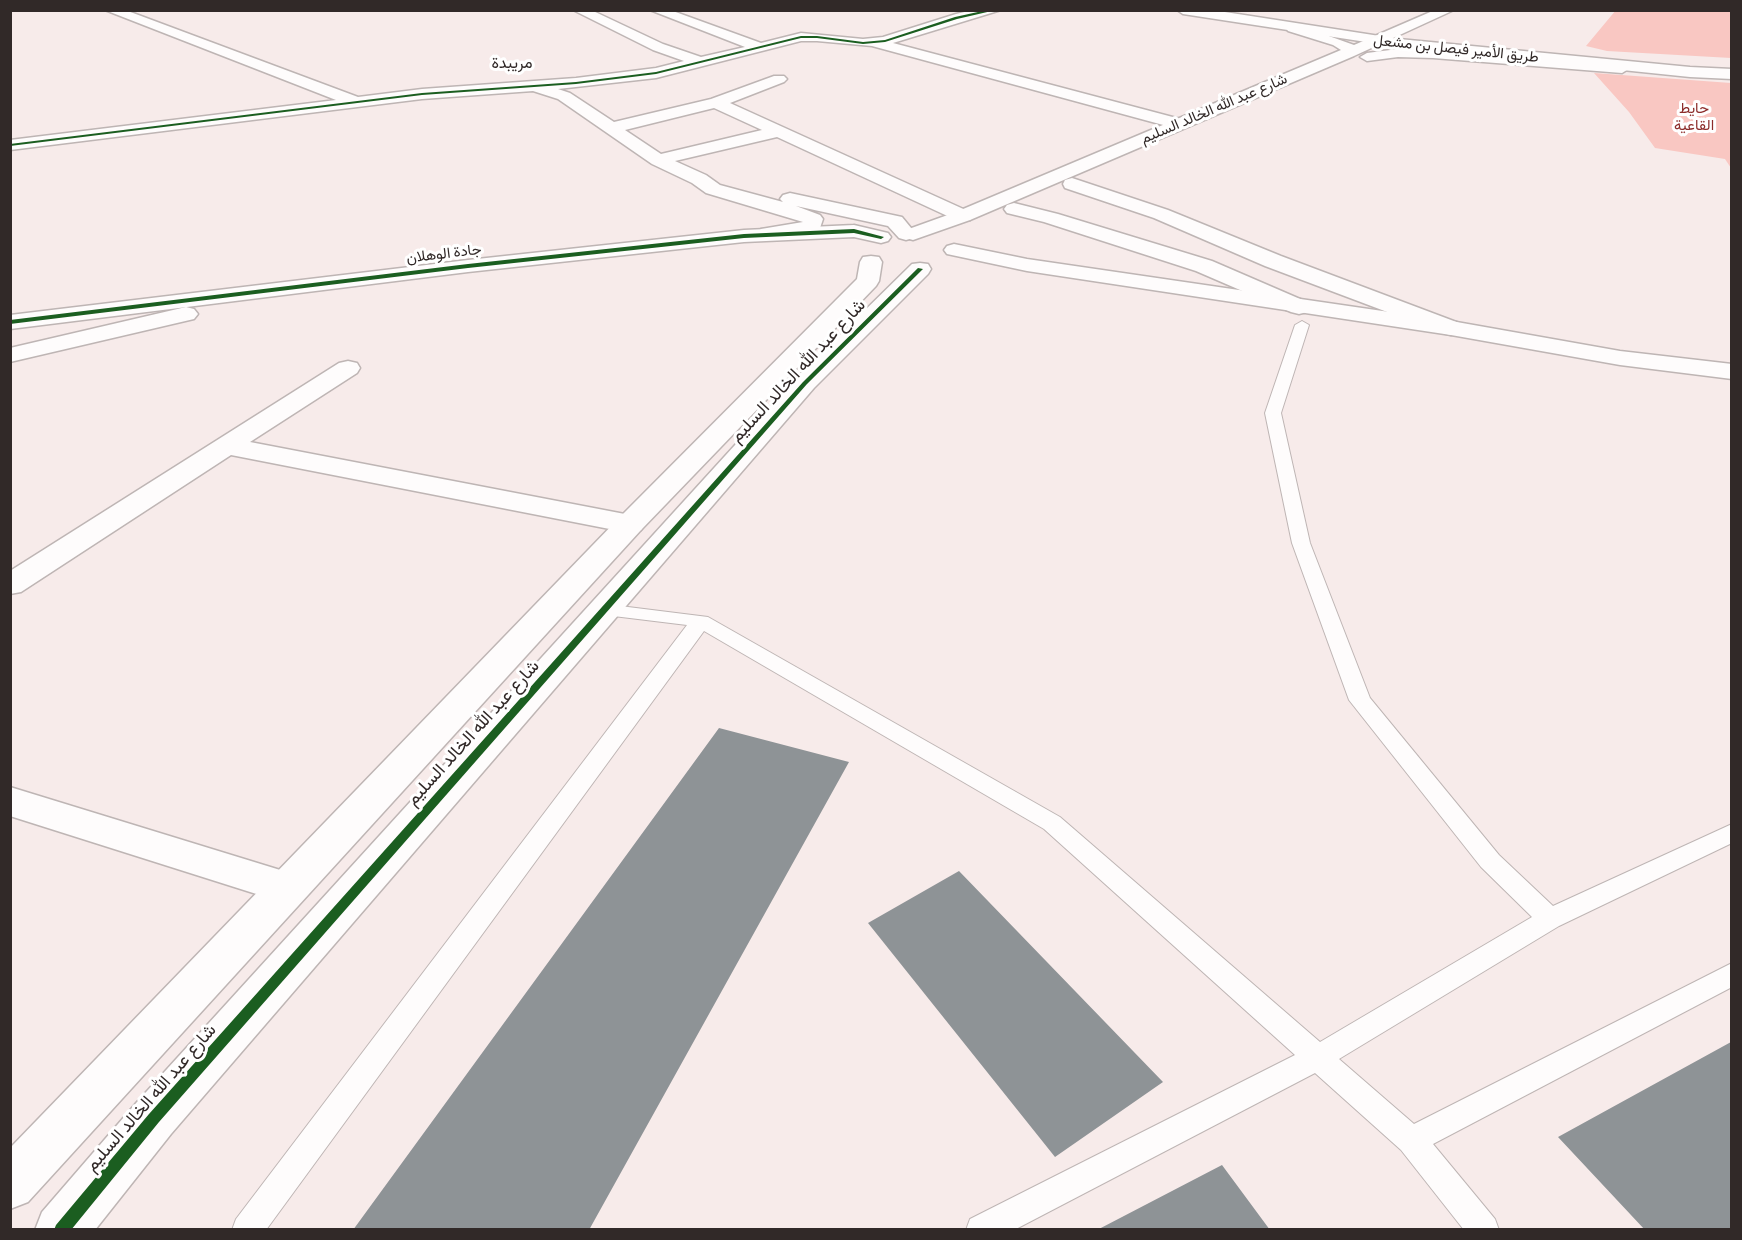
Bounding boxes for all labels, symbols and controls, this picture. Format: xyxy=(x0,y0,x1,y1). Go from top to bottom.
street label: طريق الأمير فيصل بن مشعل xyxy=(1372,31,1540,67)
district label: مريبدة xyxy=(491,53,533,73)
street label: شارع عبد الله الخالد السليم xyxy=(1138,70,1290,148)
park label: حايط القاعية xyxy=(1674,100,1714,135)
street label: جادة الوهلان xyxy=(405,240,483,268)
street label: شارع عبد الله الخالد السليم xyxy=(726,295,870,447)
street label: شارع عبد الله الخالد السليم xyxy=(402,656,544,810)
street label: شارع عبد الله الخالد السليم xyxy=(81,1020,221,1176)

